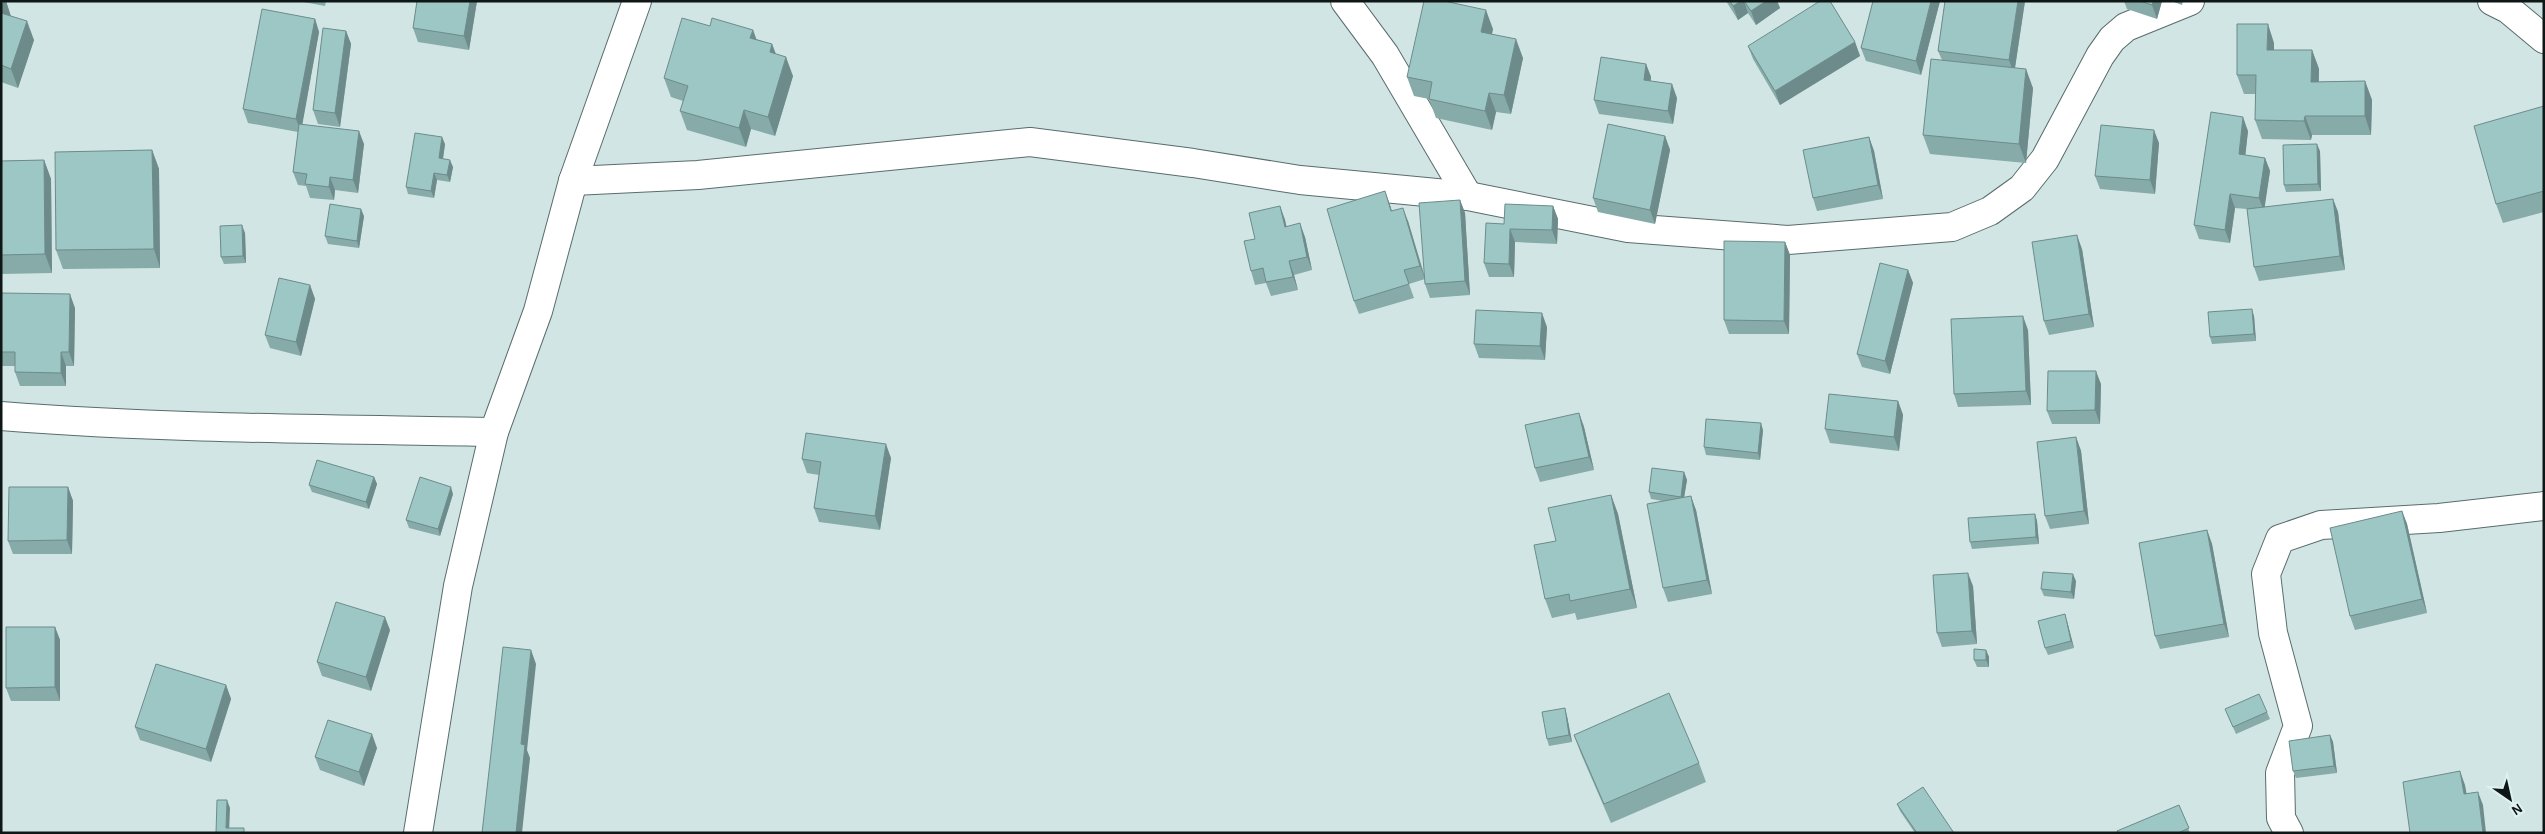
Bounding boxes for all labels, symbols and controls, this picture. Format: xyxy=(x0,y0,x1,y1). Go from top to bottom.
north arrow xyxy=(2485,774,2535,824)
text: N xyxy=(2509,800,2525,817)

